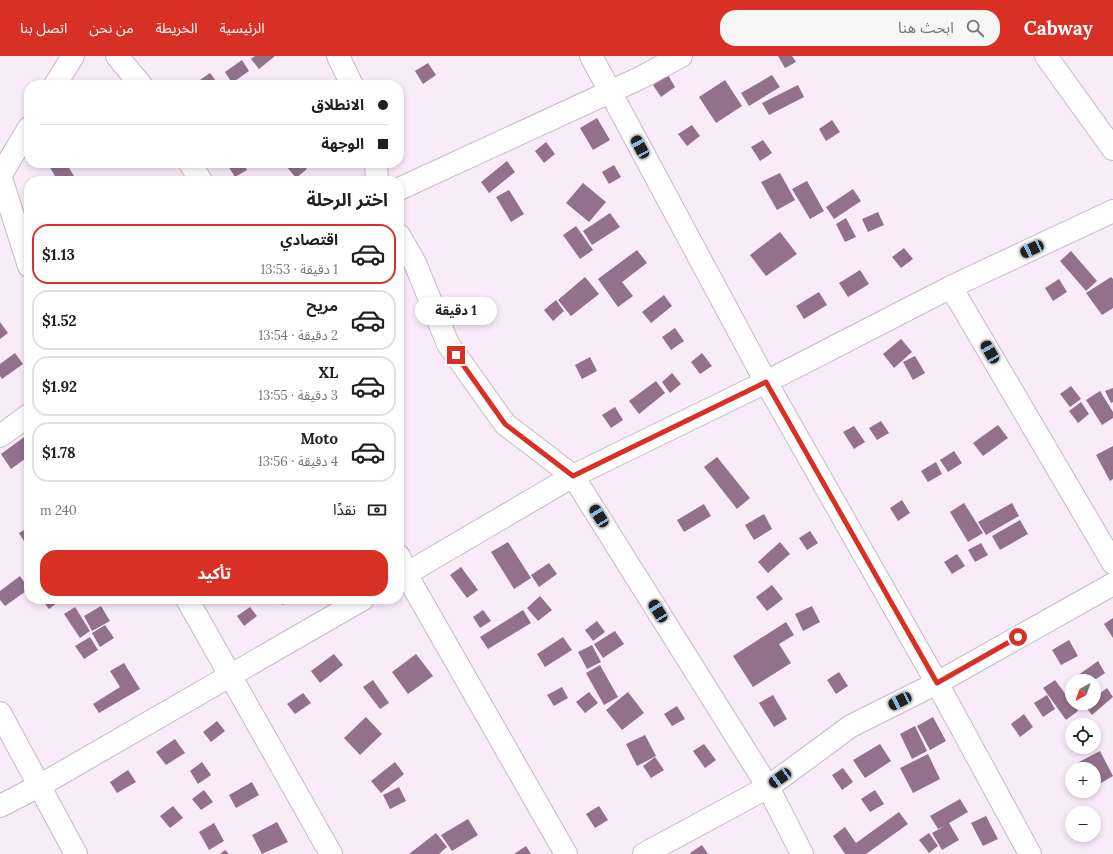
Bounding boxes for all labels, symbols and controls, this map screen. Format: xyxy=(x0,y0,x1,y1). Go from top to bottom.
search box xyxy=(720,10,1000,46)
text: Cabway xyxy=(1024,16,1093,40)
icon: search xyxy=(964,17,986,39)
text: ابحث هنا xyxy=(898,18,954,37)
text: اتصل بنا xyxy=(20,19,67,37)
text: من نحن xyxy=(89,19,134,37)
text: الخريطة xyxy=(156,19,197,37)
text: الرئيسية xyxy=(219,19,264,37)
text: الانطلاق xyxy=(312,95,364,114)
text: الوجهة xyxy=(321,134,364,153)
car xyxy=(629,134,651,160)
text: اختر الرحلة xyxy=(306,188,388,211)
text: اقتصادي xyxy=(280,230,338,249)
icon: car xyxy=(350,236,386,272)
car xyxy=(1019,238,1045,260)
text: $1.13 xyxy=(42,245,75,264)
text: 1 دقيقة · 13:53 xyxy=(261,261,338,278)
text: مريح xyxy=(306,296,338,315)
callout: 1 دقيقة xyxy=(415,297,497,325)
icon: car xyxy=(350,302,386,338)
text: 1 دقيقة xyxy=(435,302,477,319)
text: $1.52 xyxy=(42,311,77,330)
text: 2 دقيقة · 13:54 xyxy=(259,327,338,344)
car xyxy=(979,339,1001,365)
route end xyxy=(447,346,465,364)
text: XL xyxy=(318,363,338,382)
icon: car xyxy=(350,368,386,404)
text: $1.92 xyxy=(42,377,77,396)
text: 3 دقيقة · 13:55 xyxy=(258,387,338,404)
text: Moto xyxy=(301,429,338,448)
icon: car xyxy=(350,434,386,470)
text: $1.78 xyxy=(42,443,76,462)
text: 4 دقيقة · 13:56 xyxy=(258,453,338,470)
icon: cash xyxy=(366,499,388,521)
text: نقدًا xyxy=(333,500,356,519)
text: 240 m xyxy=(40,502,77,519)
car xyxy=(588,503,610,529)
button: تأكيد xyxy=(40,550,388,596)
car xyxy=(647,598,669,624)
route start xyxy=(1009,628,1027,646)
north arrow xyxy=(1065,674,1101,710)
map controls xyxy=(1065,674,1101,842)
car xyxy=(887,690,913,712)
button: locate xyxy=(1065,718,1101,754)
button: + xyxy=(1065,762,1101,798)
car xyxy=(767,766,793,790)
button: − xyxy=(1065,806,1101,842)

